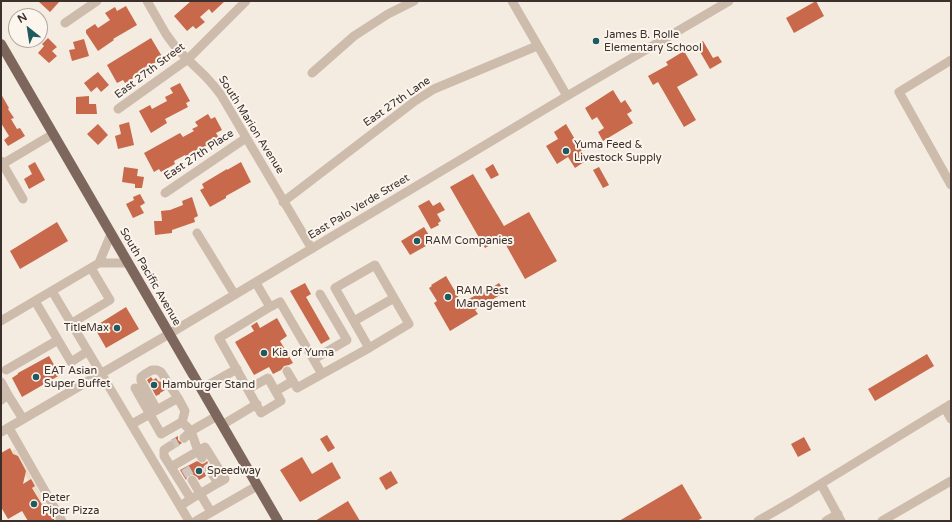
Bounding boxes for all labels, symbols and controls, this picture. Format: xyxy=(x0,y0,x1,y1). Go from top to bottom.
north arrow xyxy=(8,8,48,48)
text: N xyxy=(15,10,29,26)
place label: James B. Rolle Elementary School xyxy=(604,28,702,54)
marker: James B. Rolle Elementary School xyxy=(591,36,601,46)
street label: East 27th Street xyxy=(112,40,188,102)
street label: South Marion Avenue xyxy=(215,73,287,177)
street label: East 27th Lane xyxy=(361,74,433,130)
street label: East 27th Place xyxy=(162,127,236,183)
place label: Yuma Feed & Livestock Supply xyxy=(574,138,662,164)
marker: Yuma Feed & Livestock Supply xyxy=(561,146,571,156)
street label: East Palo Verde Street xyxy=(306,172,412,242)
street label: South Pacific Avenue xyxy=(117,226,183,328)
place label: RAM Companies xyxy=(425,234,513,248)
marker: RAM Companies xyxy=(412,236,422,246)
place label: RAM Pest Management xyxy=(456,284,526,310)
marker: RAM Pest Management xyxy=(443,292,453,302)
place label: TitleMax xyxy=(64,321,109,335)
marker: TitleMax xyxy=(112,323,122,333)
place label: Kia of Yuma xyxy=(272,346,334,360)
marker: Kia of Yuma xyxy=(259,348,269,358)
place label: EAT Asian Super Buffet xyxy=(44,364,110,390)
marker: EAT Asian Super Buffet xyxy=(31,372,41,382)
place label: Hamburger Stand xyxy=(162,378,255,392)
marker: Hamburger Stand xyxy=(149,380,159,390)
place label: Speedway xyxy=(207,464,261,478)
marker: Speedway xyxy=(194,466,204,476)
place label: Peter Piper Pizza xyxy=(42,491,99,517)
marker: Peter Piper Pizza xyxy=(29,499,39,509)

